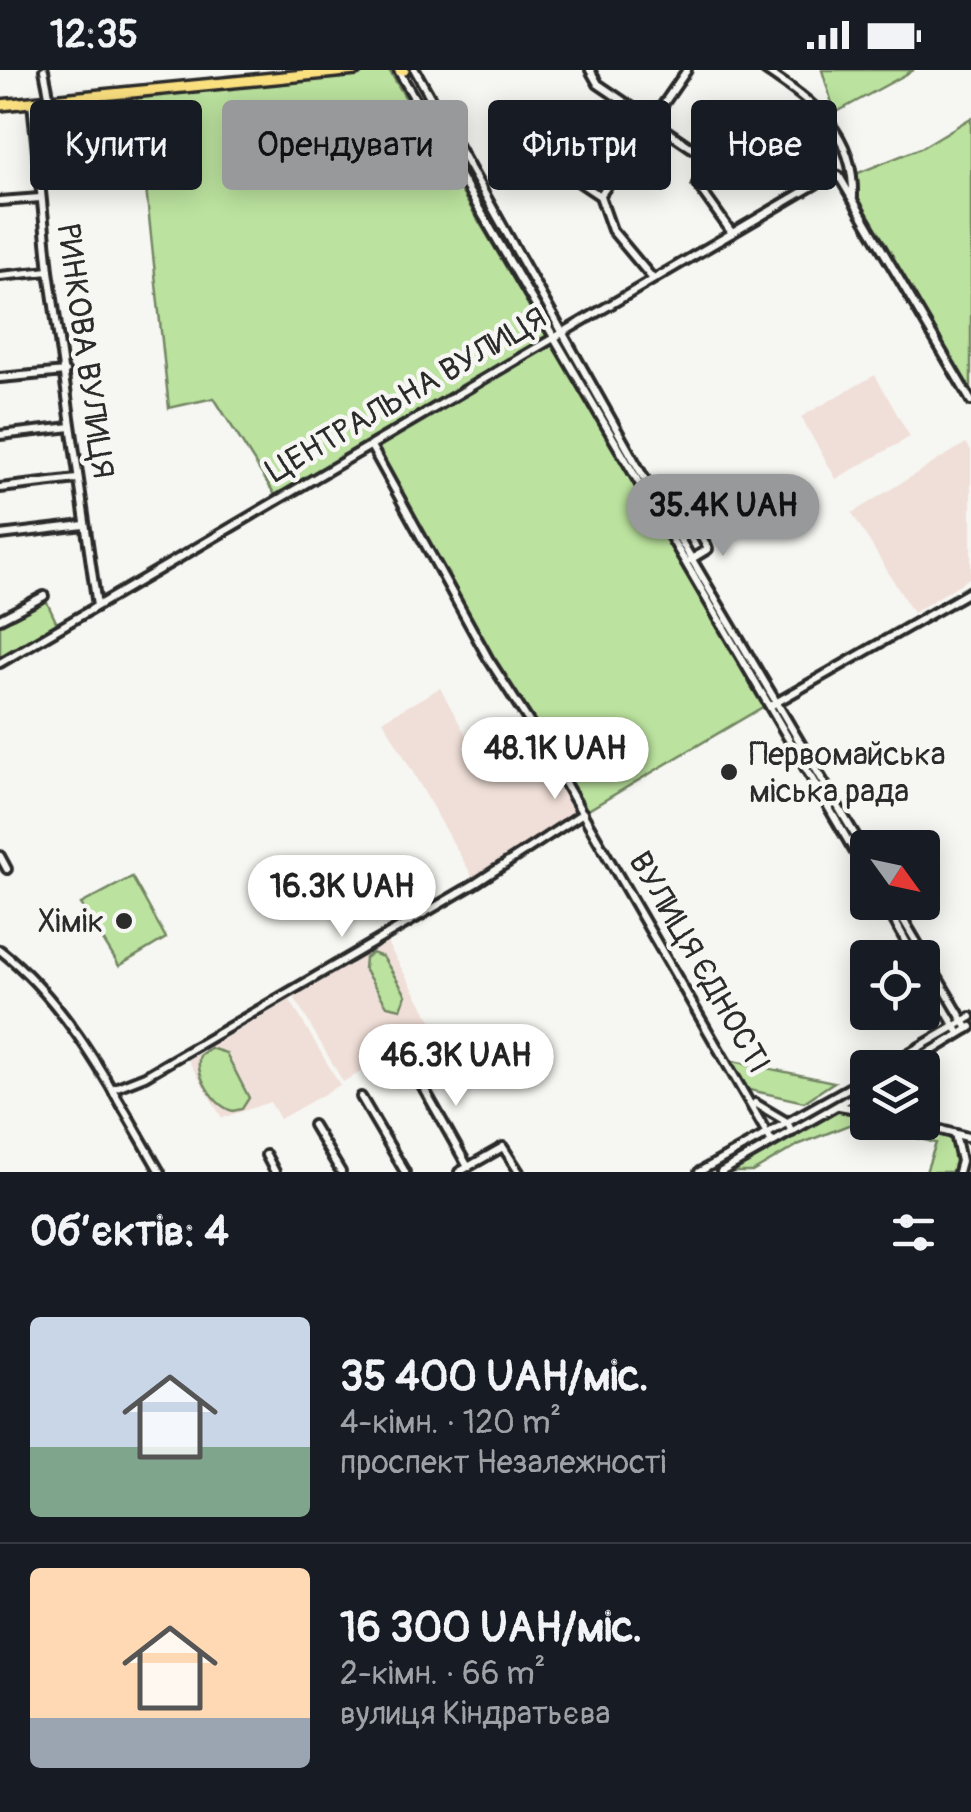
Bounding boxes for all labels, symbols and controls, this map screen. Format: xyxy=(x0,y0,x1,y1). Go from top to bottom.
text: 12:35 xyxy=(50,11,138,59)
chip: Купити xyxy=(30,100,202,190)
chip: Орендувати xyxy=(222,100,468,190)
chip: Фільтри xyxy=(488,100,671,190)
chip: Нове xyxy=(691,100,837,190)
street label: РИНКОВА ВУЛИЦЯ xyxy=(47,221,123,481)
street label: ЦЕНТРАЛЬНА ВУЛИЦЯ xyxy=(259,298,554,492)
pin: 35.4K UAH xyxy=(609,474,837,559)
text: 35.4K UAH xyxy=(648,486,798,526)
pin: 48.1K UAH xyxy=(441,717,669,802)
text: 48.1K UAH xyxy=(484,729,626,769)
place label: Первомайська мiська рада xyxy=(749,735,946,812)
marker: Первомайська мiська рада xyxy=(718,761,740,783)
north arrow xyxy=(850,830,940,920)
map controls xyxy=(850,830,940,1140)
street label: ВУЛИЦЯ ЄДНОСТІ xyxy=(619,844,779,1081)
pin: 16.3K UAH xyxy=(228,855,456,940)
text: 16.3K UAH xyxy=(270,867,414,907)
place label: Хімік xyxy=(38,902,104,942)
marker: Хімік xyxy=(113,910,135,932)
button: locate xyxy=(850,940,940,1030)
pin: 46.3K UAH xyxy=(342,1024,570,1109)
text: 46.3K UAH xyxy=(381,1036,531,1076)
button: layers xyxy=(850,1050,940,1140)
icon: filters xyxy=(886,1205,941,1260)
text: Об’єктів: 4 xyxy=(30,1206,229,1258)
text: 35 400 UAH/міс. xyxy=(340,1351,649,1403)
icon: home xyxy=(110,1357,230,1477)
text: 4-кімн. · 120 m² xyxy=(340,1403,561,1443)
text: проспект Незалежності xyxy=(340,1443,666,1483)
text: 16 300 UAH/міс. xyxy=(340,1602,642,1654)
icon: home xyxy=(110,1608,230,1728)
text: 2-кімн. · 66 m² xyxy=(340,1654,546,1694)
text: вулиця Кіндратьєва xyxy=(340,1694,610,1734)

